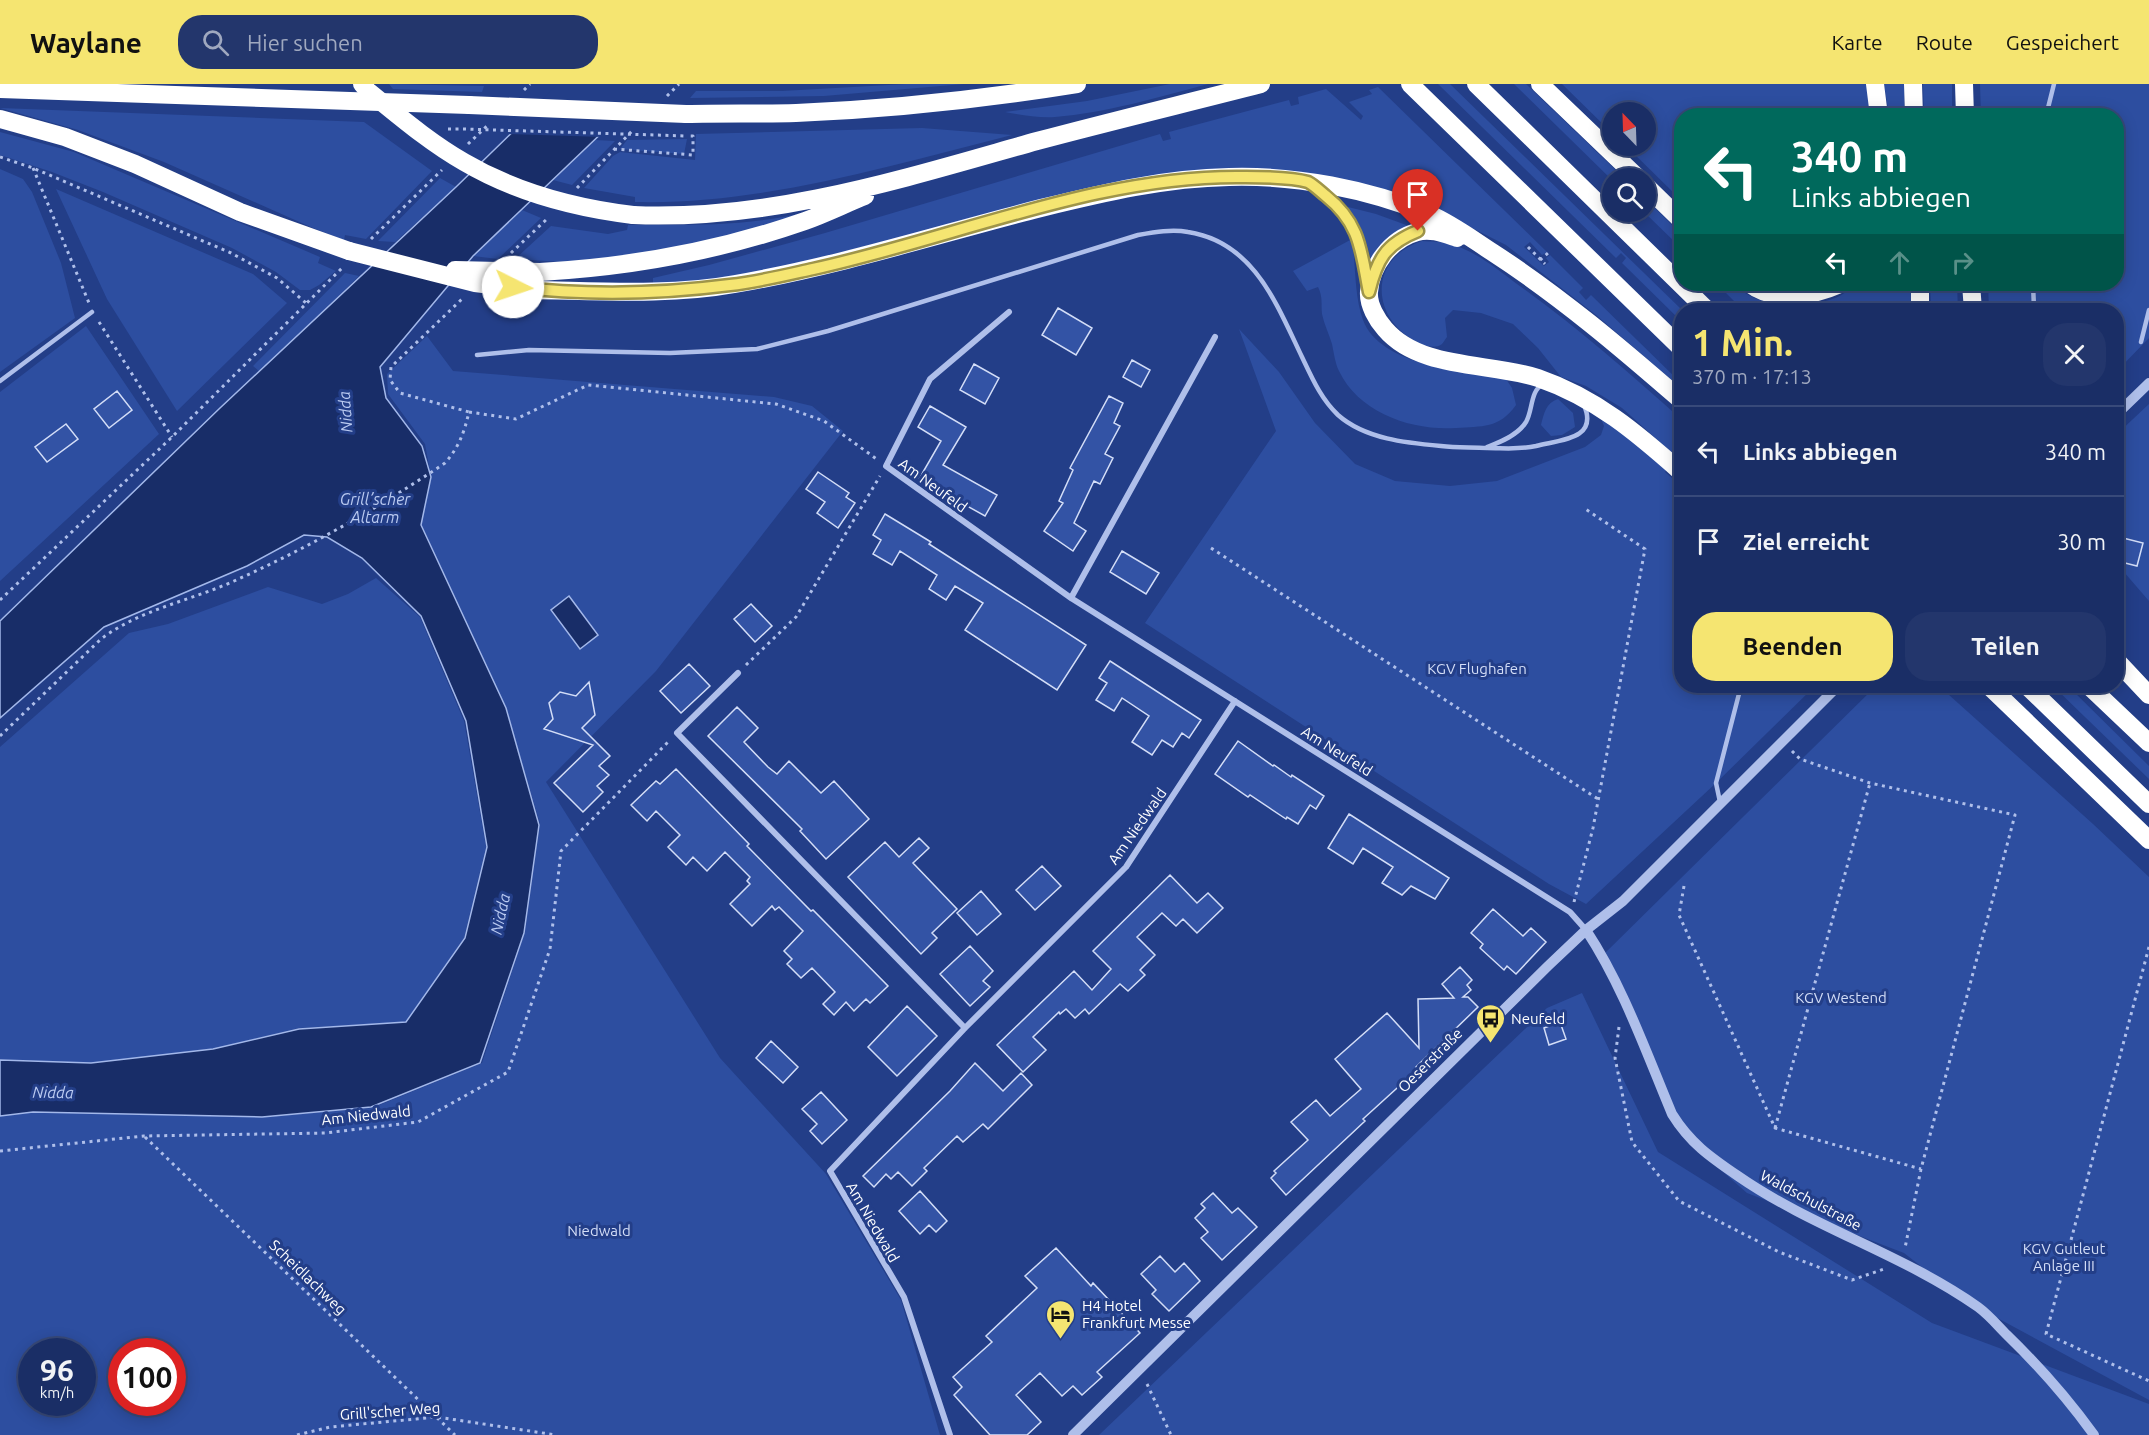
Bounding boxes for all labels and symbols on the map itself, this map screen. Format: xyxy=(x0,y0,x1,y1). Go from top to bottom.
north arrow xyxy=(1602,102,1656,156)
pin xyxy=(1392,169,1443,231)
position arrow xyxy=(481,255,545,319)
water label: Nidda xyxy=(335,390,355,433)
street label: Am Neufeld xyxy=(895,455,971,515)
water label: Grill’scher Altarm xyxy=(340,490,411,526)
park label: KGV Flughafen xyxy=(1427,660,1527,677)
street label: Am Neufeld xyxy=(1298,722,1376,780)
street label: Am Niedwald xyxy=(1104,784,1170,868)
water label: Nidda xyxy=(487,891,514,936)
park label: KGV Westend xyxy=(1795,989,1887,1006)
bus stop icon: Neufeld xyxy=(1474,1002,1506,1044)
place label: Neufeld xyxy=(1511,1010,1565,1027)
street label: Oeserstraße xyxy=(1394,1024,1466,1096)
water label: Nidda xyxy=(32,1083,74,1101)
street label: Am Niedwald xyxy=(321,1102,411,1128)
street label: Waldschulstraße xyxy=(1758,1166,1864,1234)
street label: Am Niedwald xyxy=(843,1179,903,1265)
park label: Niedwald xyxy=(567,1222,631,1239)
street label: Scheidlachweg xyxy=(266,1236,350,1318)
park label: KGV Gutleut Anlage III xyxy=(2023,1240,2105,1274)
place label: H4 Hotel Frankfurt Messe xyxy=(1082,1297,1191,1331)
hotel icon: H4 Hotel Frankfurt Messe xyxy=(1045,1298,1077,1340)
speed limit sign: 100 xyxy=(108,1338,186,1416)
street label: Grill'scher Weg xyxy=(339,1399,441,1423)

